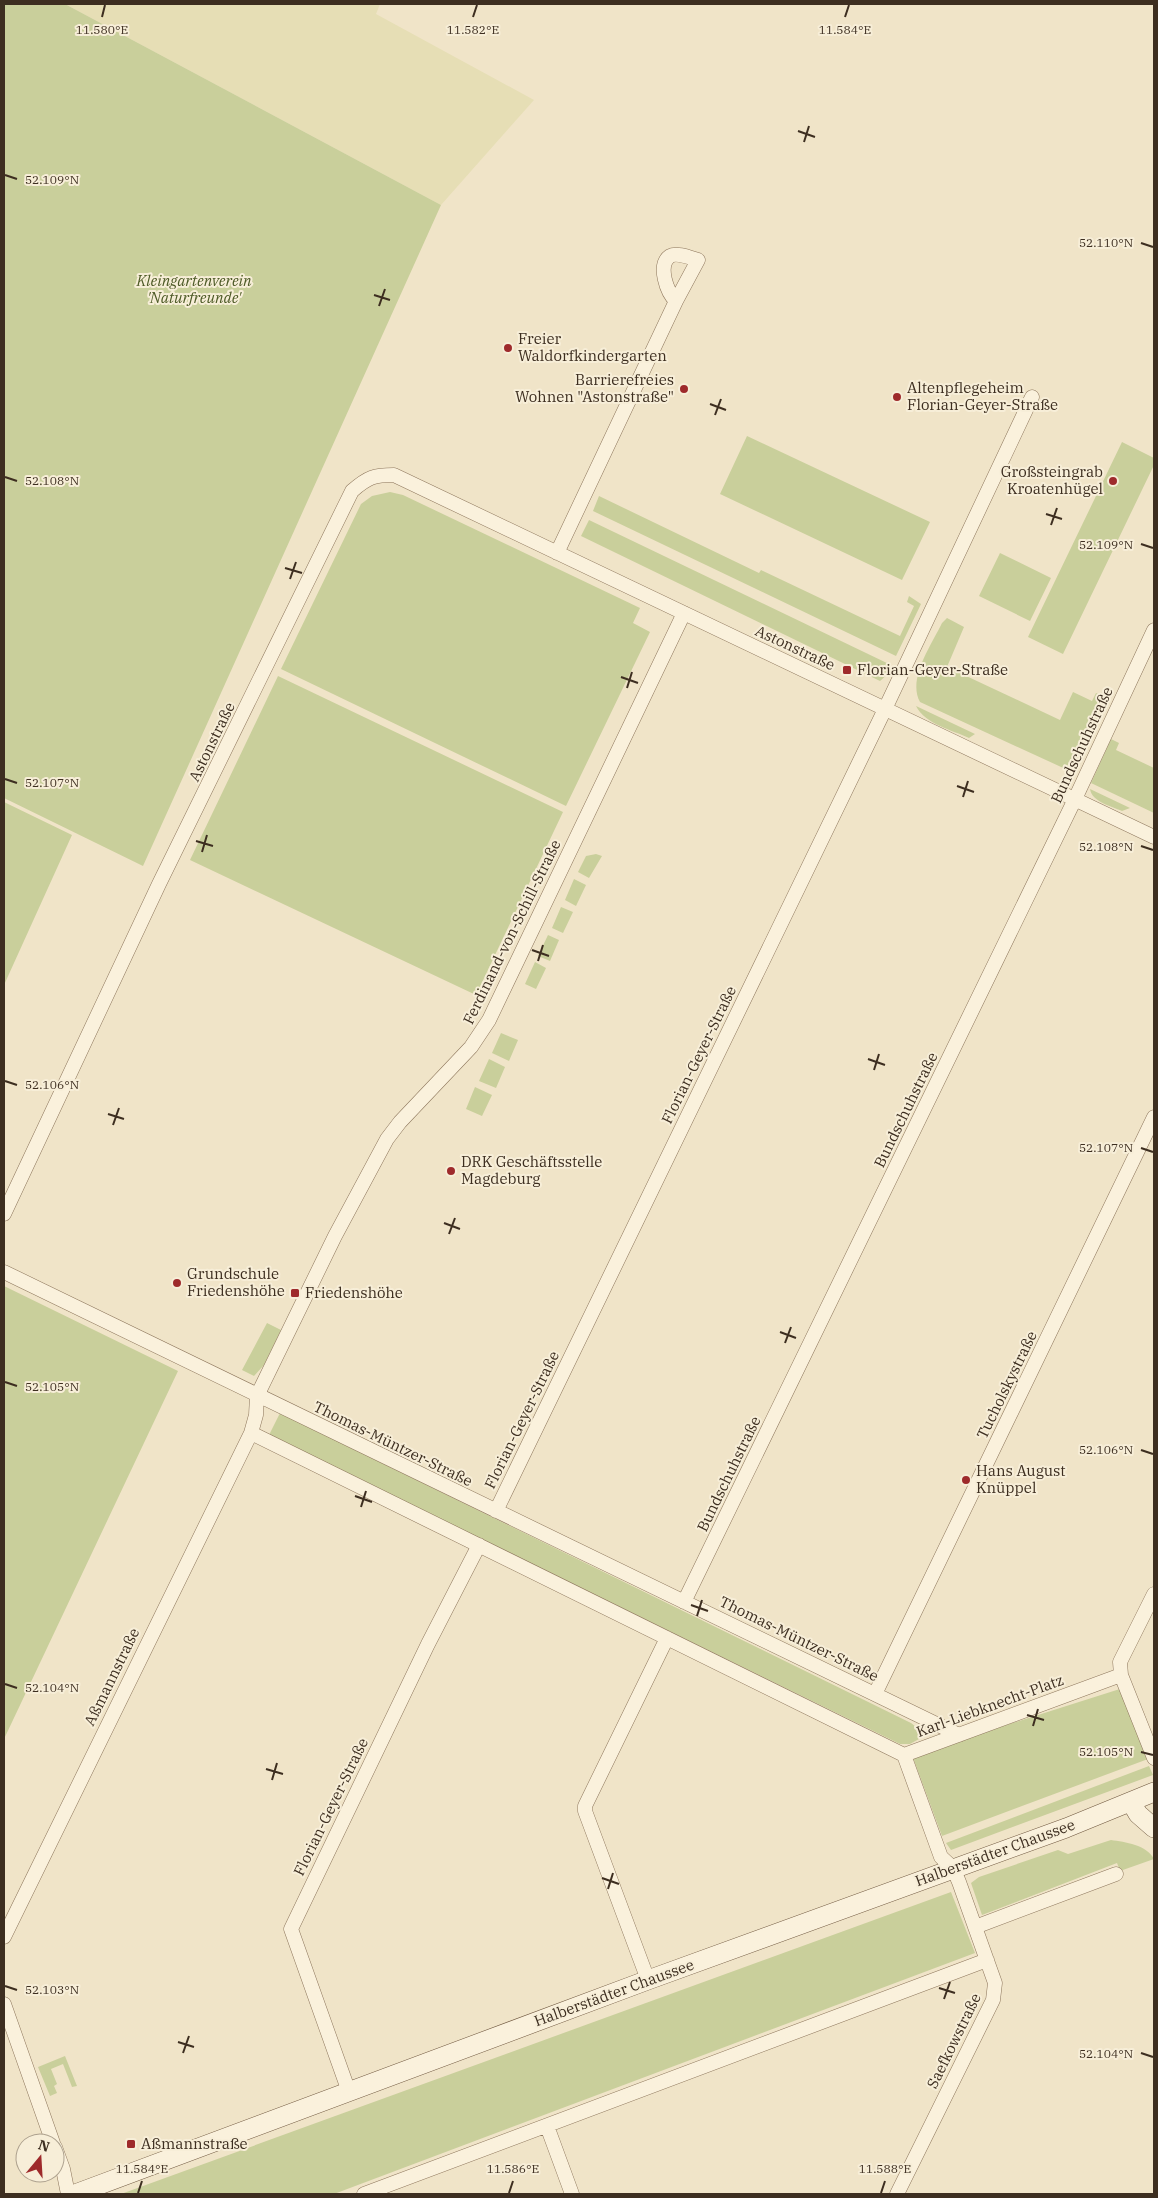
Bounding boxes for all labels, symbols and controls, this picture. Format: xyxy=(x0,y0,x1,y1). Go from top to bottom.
text: 11.580°E xyxy=(76,22,128,37)
text: 11.582°E xyxy=(447,22,499,37)
text: 11.584°E xyxy=(819,22,871,37)
text: 52.109°N xyxy=(25,172,79,187)
text: 52.110°N xyxy=(1079,235,1133,250)
park label: Kleingartenverein 'Naturfreunde' xyxy=(135,271,252,307)
place label: Freier Waldorfkindergarten xyxy=(518,329,667,365)
marker: Freier Waldorfkindergarten xyxy=(502,342,514,354)
place label: Barrierefreies Wohnen "Astonstraße" xyxy=(515,370,674,406)
place label: Altenpflegeheim Florian-Geyer-Straße xyxy=(907,378,1058,414)
marker: Barrierefreies Wohnen "Astonstraße" xyxy=(678,383,690,395)
marker: Altenpflegeheim Florian-Geyer-Straße xyxy=(891,391,903,403)
place label: Großsteingrab Kroatenhügel xyxy=(1001,462,1103,498)
text: 52.108°N xyxy=(25,473,79,488)
marker: Großsteingrab Kroatenhügel xyxy=(1107,475,1119,487)
text: 52.109°N xyxy=(1079,537,1133,552)
street label: Astonstraße xyxy=(752,621,838,674)
place label: Florian-Geyer-Straße xyxy=(857,660,1008,679)
marker: Florian-Geyer-Straße xyxy=(841,664,853,676)
street label: Bundschuhstraße xyxy=(1046,684,1117,806)
street label: Astonstraße xyxy=(184,699,239,785)
text: 52.107°N xyxy=(25,775,79,790)
street label: Ferdinand-von-Schill-Straße xyxy=(459,836,565,1027)
text: 52.108°N xyxy=(1079,839,1133,854)
street label: Florian-Geyer-Straße xyxy=(657,983,740,1127)
street label: Bundschuhstraße xyxy=(869,1049,942,1171)
text: 52.106°N xyxy=(25,1077,79,1092)
text: 52.107°N xyxy=(1079,1140,1133,1155)
place label: DRK Geschäftsstelle Magdeburg xyxy=(461,1152,602,1188)
marker: DRK Geschäftsstelle Magdeburg xyxy=(445,1165,457,1177)
place label: Grundschule Friedenshöhe xyxy=(187,1264,285,1300)
marker: Grundschule Friedenshöhe xyxy=(171,1277,183,1289)
place label: Friedenshöhe xyxy=(305,1283,403,1302)
marker: Friedenshöhe xyxy=(289,1287,301,1299)
street label: Tucholskystraße xyxy=(972,1328,1041,1442)
street label: Florian-Geyer-Straße xyxy=(480,1348,563,1492)
text: 52.105°N xyxy=(25,1379,79,1394)
street label: Thomas-Müntzer-Straße xyxy=(311,1397,476,1490)
street label: Bundschuhstraße xyxy=(692,1413,765,1535)
text: 52.106°N xyxy=(1079,1442,1133,1457)
place label: Hans August Knüppel xyxy=(976,1461,1066,1497)
marker: Hans August Knüppel xyxy=(960,1474,972,1486)
street label: Thomas-Müntzer-Straße xyxy=(717,1592,882,1685)
street label: Aßmannstraße xyxy=(80,1625,143,1729)
street label: Karl-Liebknecht-Platz xyxy=(914,1670,1066,1741)
text: 52.104°N xyxy=(25,1680,79,1695)
street label: Florian-Geyer-Straße xyxy=(289,1735,372,1879)
text: 52.105°N xyxy=(1079,1744,1133,1759)
street label: Halberstädter Chaussee xyxy=(912,1815,1077,1890)
street label: Halberstädter Chaussee xyxy=(531,1955,696,2030)
text: 52.103°N xyxy=(25,1982,79,1997)
street label: Saefkowstraße xyxy=(922,1990,985,2092)
text: 52.104°N xyxy=(1079,2046,1133,2061)
north arrow xyxy=(15,2133,65,2183)
place label: Aßmannstraße xyxy=(141,2134,248,2153)
text: N xyxy=(36,2135,52,2156)
marker: Aßmannstraße xyxy=(125,2138,137,2150)
text: 11.584°E xyxy=(116,2161,168,2176)
text: 11.586°E xyxy=(487,2161,539,2176)
text: 11.588°E xyxy=(859,2161,911,2176)

